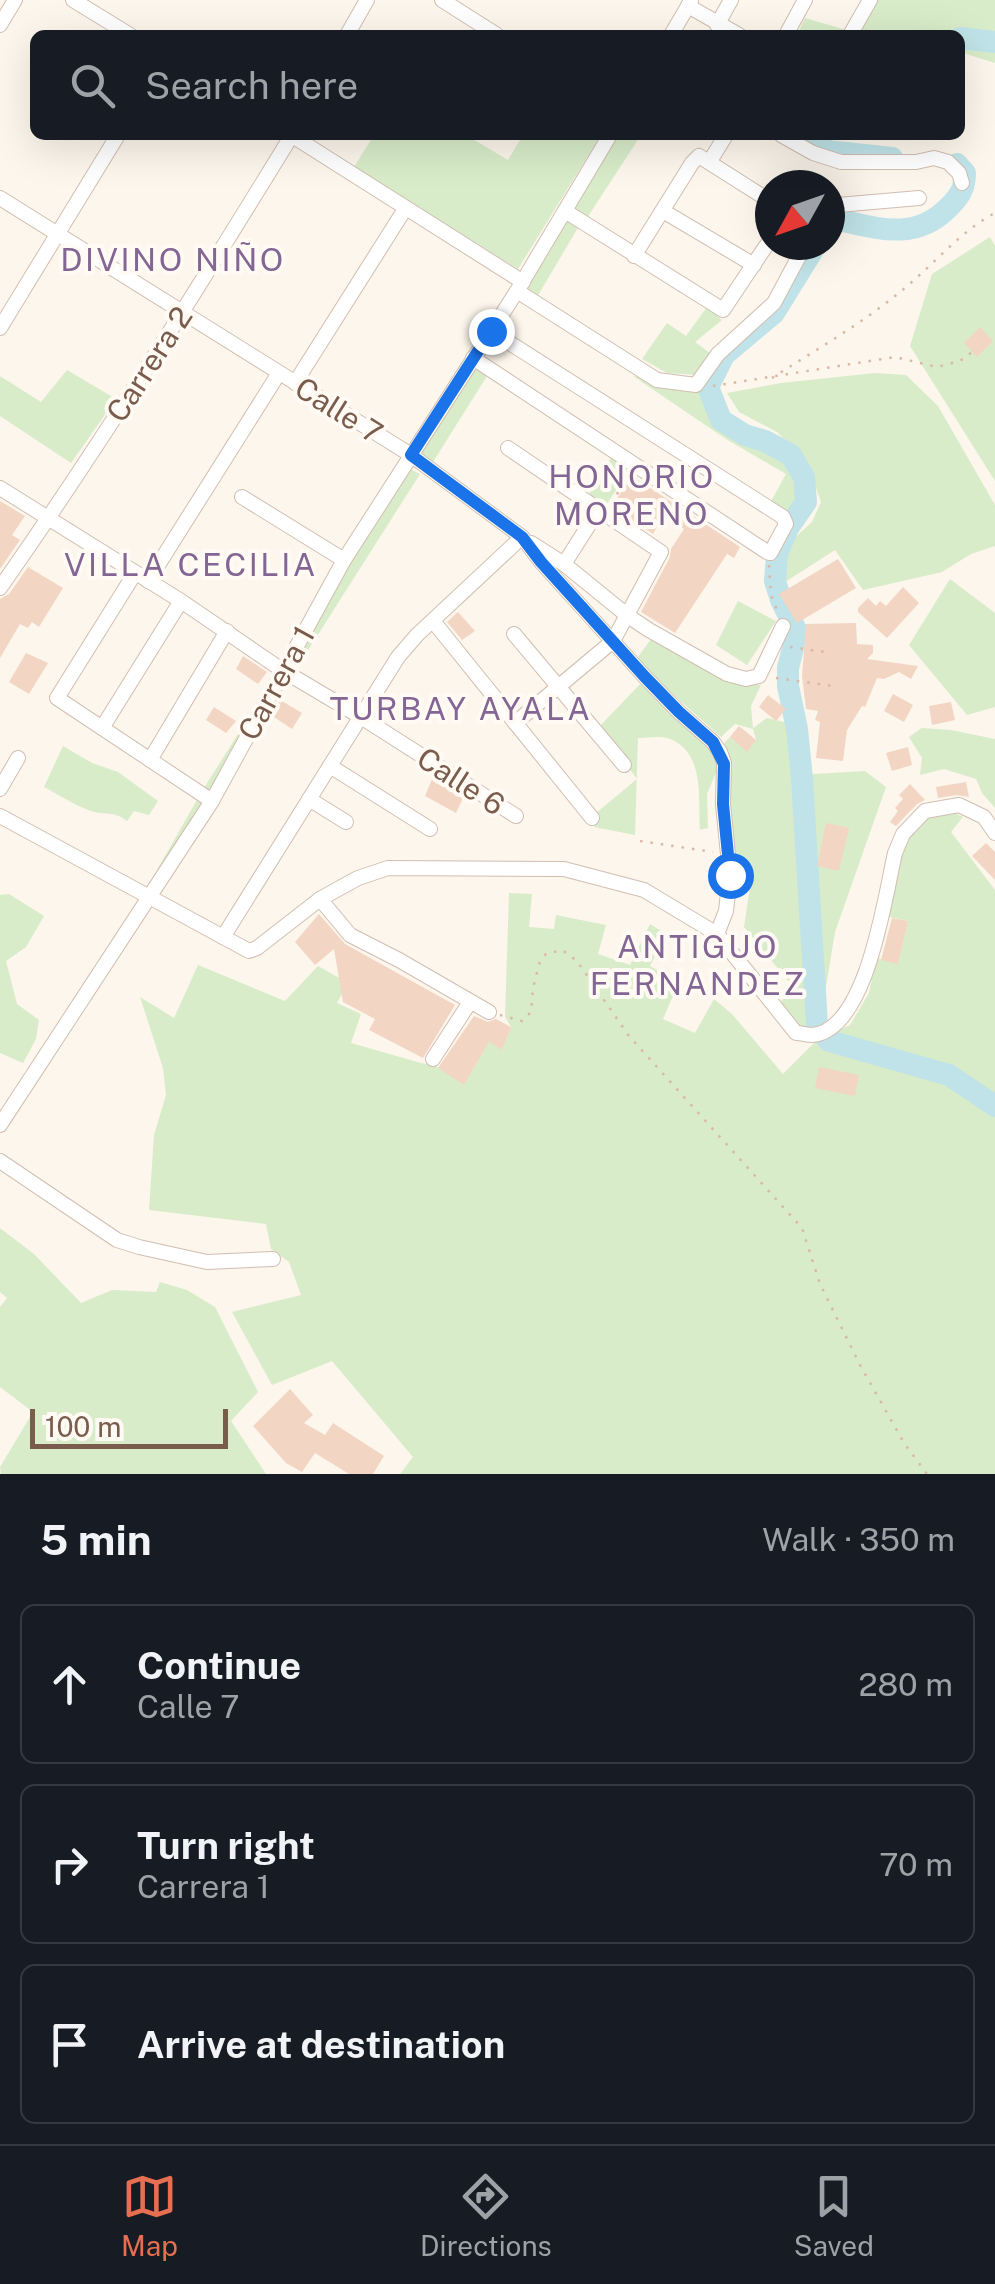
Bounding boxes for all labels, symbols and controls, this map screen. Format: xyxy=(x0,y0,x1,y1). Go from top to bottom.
search box xyxy=(30,30,965,140)
icon: search xyxy=(65,58,120,113)
text: Search here xyxy=(145,63,358,108)
north arrow xyxy=(755,170,845,260)
district label: DIVINO NIÑO xyxy=(60,241,286,278)
street label: Carrera 2 xyxy=(98,300,200,428)
route end xyxy=(469,309,515,355)
street label: Calle 7 xyxy=(289,369,389,451)
district label: HONORIO MORENO xyxy=(548,458,716,532)
district label: VILLA CECILIA xyxy=(64,546,318,583)
street label: Carrera 1 xyxy=(230,620,322,746)
district label: TURBAY AYALA xyxy=(329,690,593,727)
street label: Calle 6 xyxy=(411,740,511,822)
route start xyxy=(708,853,754,899)
district label: ANTIGUO FERNANDEZ xyxy=(590,928,806,1002)
scale bar xyxy=(30,1404,228,1448)
text: 100 m xyxy=(45,1410,122,1443)
text: 5 min xyxy=(40,1515,152,1564)
text: Walk · 350 m xyxy=(762,1521,955,1558)
text: Continue xyxy=(137,1643,301,1688)
icon: ahead xyxy=(42,1657,97,1712)
text: 280 m xyxy=(858,1666,953,1703)
text: Calle 7 xyxy=(137,1688,240,1725)
text: Turn right xyxy=(137,1823,315,1868)
icon: right xyxy=(42,1837,97,1892)
text: 70 m xyxy=(879,1846,953,1883)
text: Carrera 1 xyxy=(137,1868,270,1905)
icon: arrive xyxy=(42,2017,97,2072)
text: Arrive at destination xyxy=(137,2022,505,2067)
tab: Map xyxy=(121,2169,178,2262)
tab: Directions xyxy=(420,2169,552,2262)
tab: Saved xyxy=(794,2169,874,2262)

